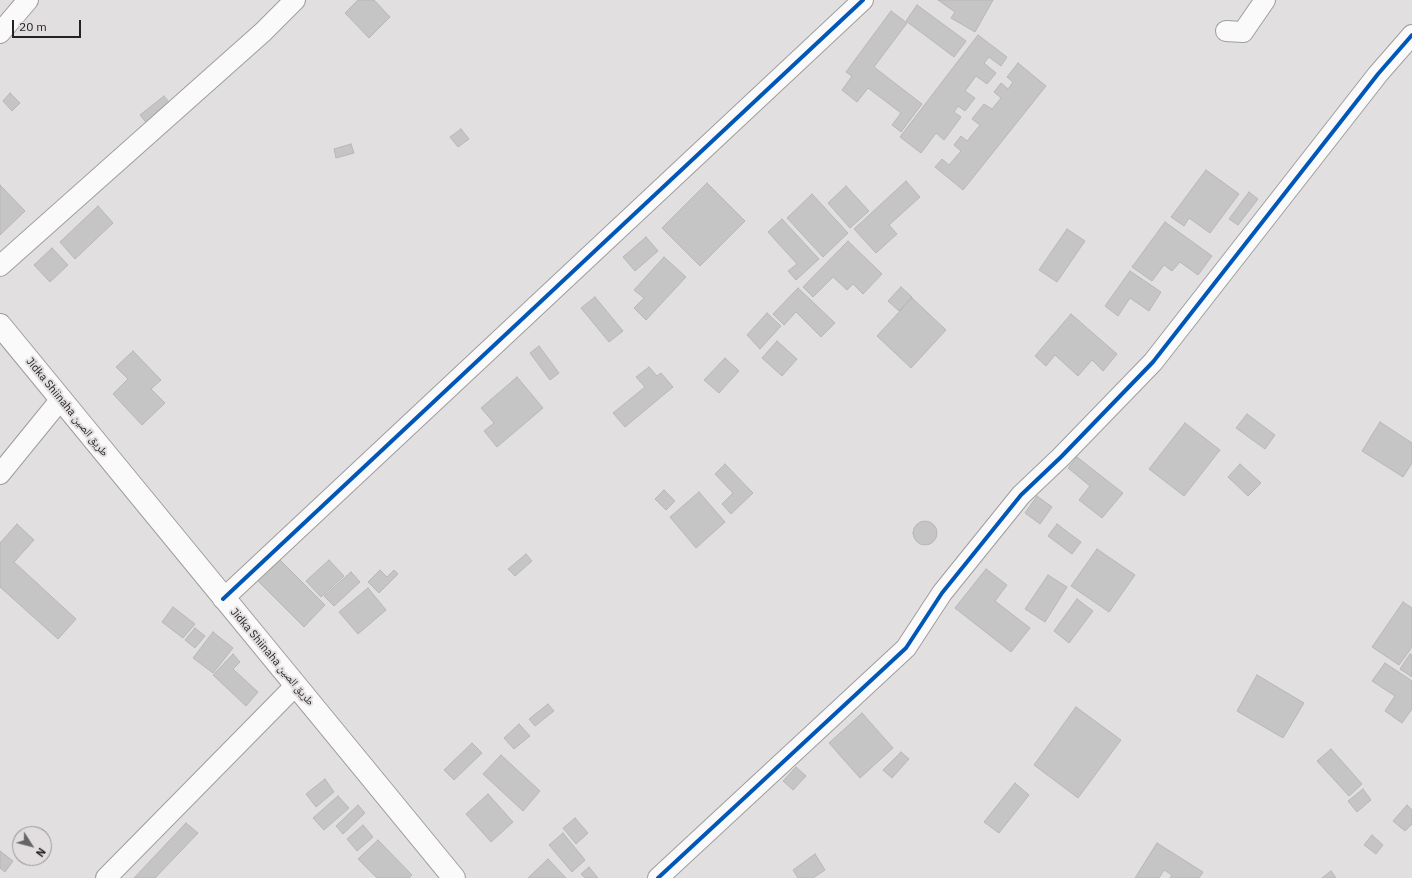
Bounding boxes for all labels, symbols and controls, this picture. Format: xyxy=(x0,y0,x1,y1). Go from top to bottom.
scale bar xyxy=(14,12,83,38)
text: 20 m xyxy=(19,19,47,34)
street label: Jidka Shiinaha طريق الصين xyxy=(23,355,111,459)
street label: Jidka Shiinaha طريق الصين xyxy=(227,606,317,708)
north arrow xyxy=(12,826,52,866)
text: N xyxy=(33,845,49,860)

